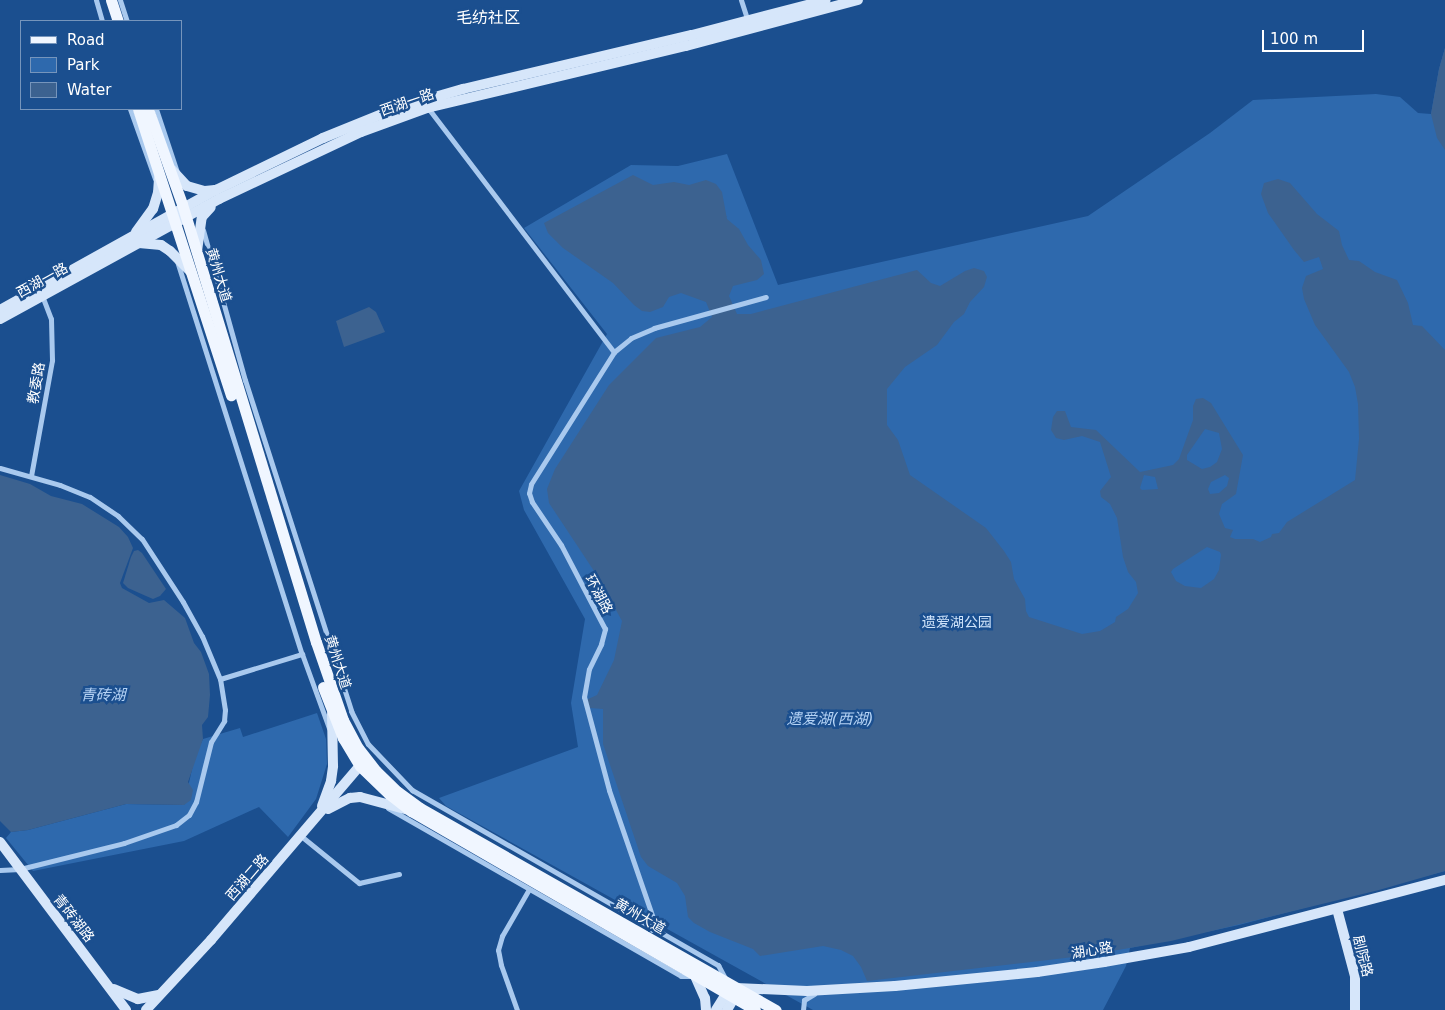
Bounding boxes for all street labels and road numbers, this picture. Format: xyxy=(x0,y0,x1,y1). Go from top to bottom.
street label: 西湖一路 xyxy=(378,85,436,119)
street label: 黄州大道 xyxy=(203,246,235,304)
street label: 西湖一路 xyxy=(13,259,71,301)
street label: 教委路 xyxy=(24,361,48,405)
street label: 环湖路 xyxy=(582,572,616,616)
street label: 黄州大道 xyxy=(321,633,355,691)
street label: 西湖二路 xyxy=(222,850,272,904)
street label: 青砖湖路 xyxy=(50,891,98,945)
street label: 黄州大道 xyxy=(612,895,668,937)
street label: 剧院路 xyxy=(1350,934,1376,978)
street label: 湖心路 xyxy=(1070,938,1114,962)

